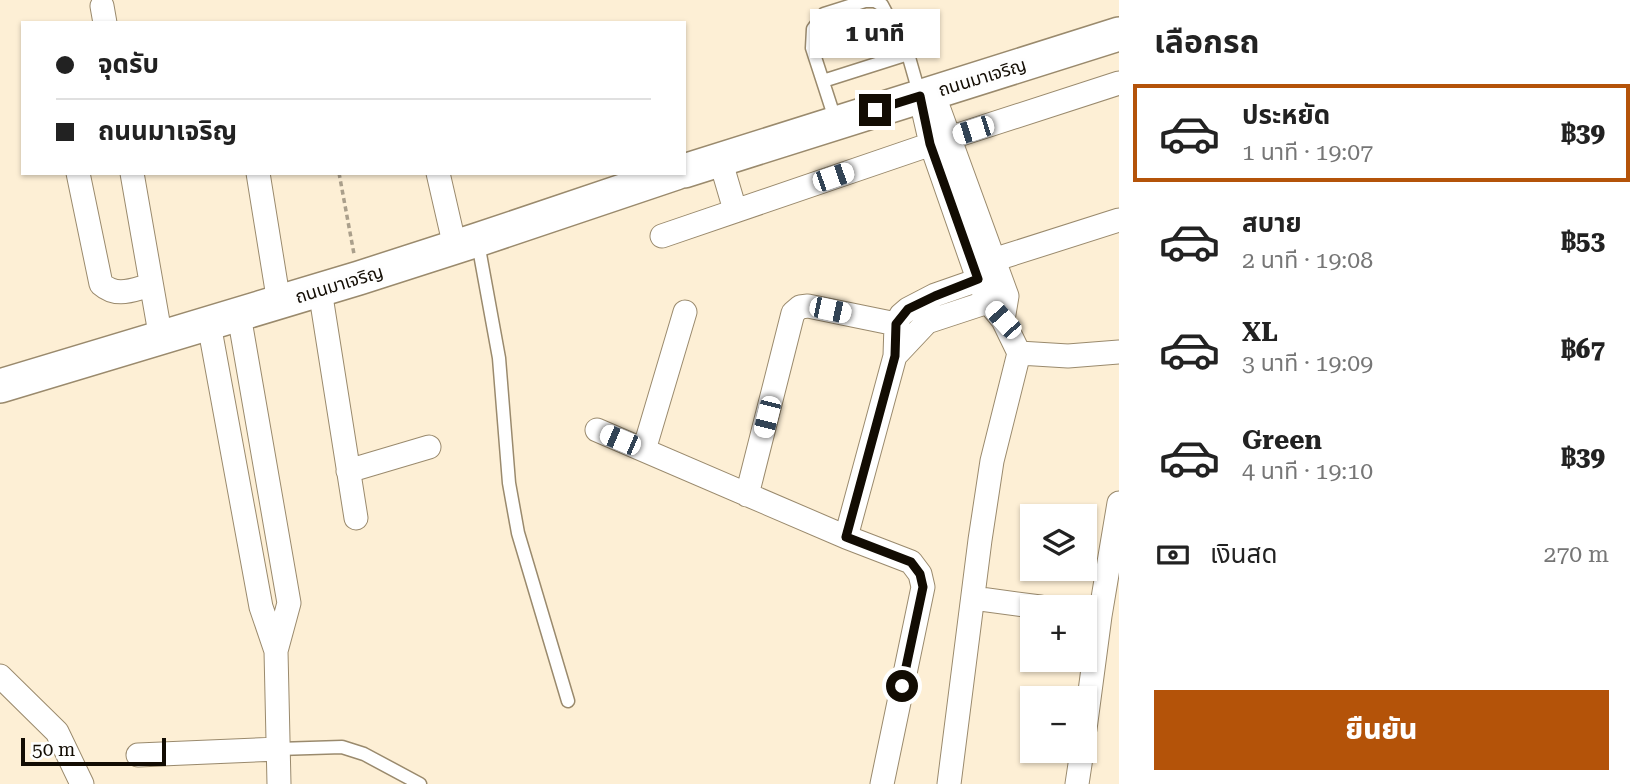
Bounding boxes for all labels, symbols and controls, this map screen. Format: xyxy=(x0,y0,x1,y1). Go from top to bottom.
callout: 1 นาที xyxy=(810,8,940,57)
text: 1 นาที xyxy=(845,20,905,47)
text: เลือกรถ xyxy=(1154,23,1259,61)
text: จุดรับ xyxy=(98,49,159,79)
street label: ถนนมาเจริญ xyxy=(936,54,1028,100)
route end xyxy=(859,94,891,126)
text: ประหยัด xyxy=(1242,100,1330,130)
icon: car xyxy=(1158,102,1221,165)
car xyxy=(950,114,997,146)
text: ถนนมาเจริญ xyxy=(98,116,237,146)
text: ฿39 xyxy=(1561,118,1605,148)
text: 1 นาที · 19:07 xyxy=(1242,139,1373,166)
car xyxy=(810,160,857,194)
text: สบาย xyxy=(1242,208,1302,238)
icon: car xyxy=(1158,210,1221,273)
text: ฿53 xyxy=(1561,226,1605,256)
text: 2 นาที · 19:08 xyxy=(1242,247,1373,274)
street label: ถนนมาเจริญ xyxy=(293,261,385,307)
car xyxy=(808,295,853,325)
car xyxy=(982,297,1025,343)
text: XL xyxy=(1242,317,1278,347)
icon: car xyxy=(1158,318,1221,381)
text: ฿67 xyxy=(1561,334,1605,364)
text: 3 นาที · 19:09 xyxy=(1242,350,1373,377)
car xyxy=(752,394,783,440)
car xyxy=(597,422,644,458)
text: Green xyxy=(1242,425,1322,455)
icon: car xyxy=(1158,426,1221,489)
text: ฿39 xyxy=(1561,442,1605,472)
text: 4 นาที · 19:10 xyxy=(1242,458,1373,485)
map controls xyxy=(1020,504,1097,763)
button: layers xyxy=(1020,504,1097,581)
icon: cash xyxy=(1154,536,1192,574)
text: เงินสด xyxy=(1210,539,1277,569)
text: 270 m xyxy=(1544,541,1609,568)
button: + xyxy=(1020,595,1097,672)
route start xyxy=(886,670,918,702)
button: − xyxy=(1020,686,1097,763)
button: ยืนยัน xyxy=(1154,690,1609,770)
scale bar xyxy=(21,735,166,767)
text: 50 m xyxy=(32,738,75,761)

